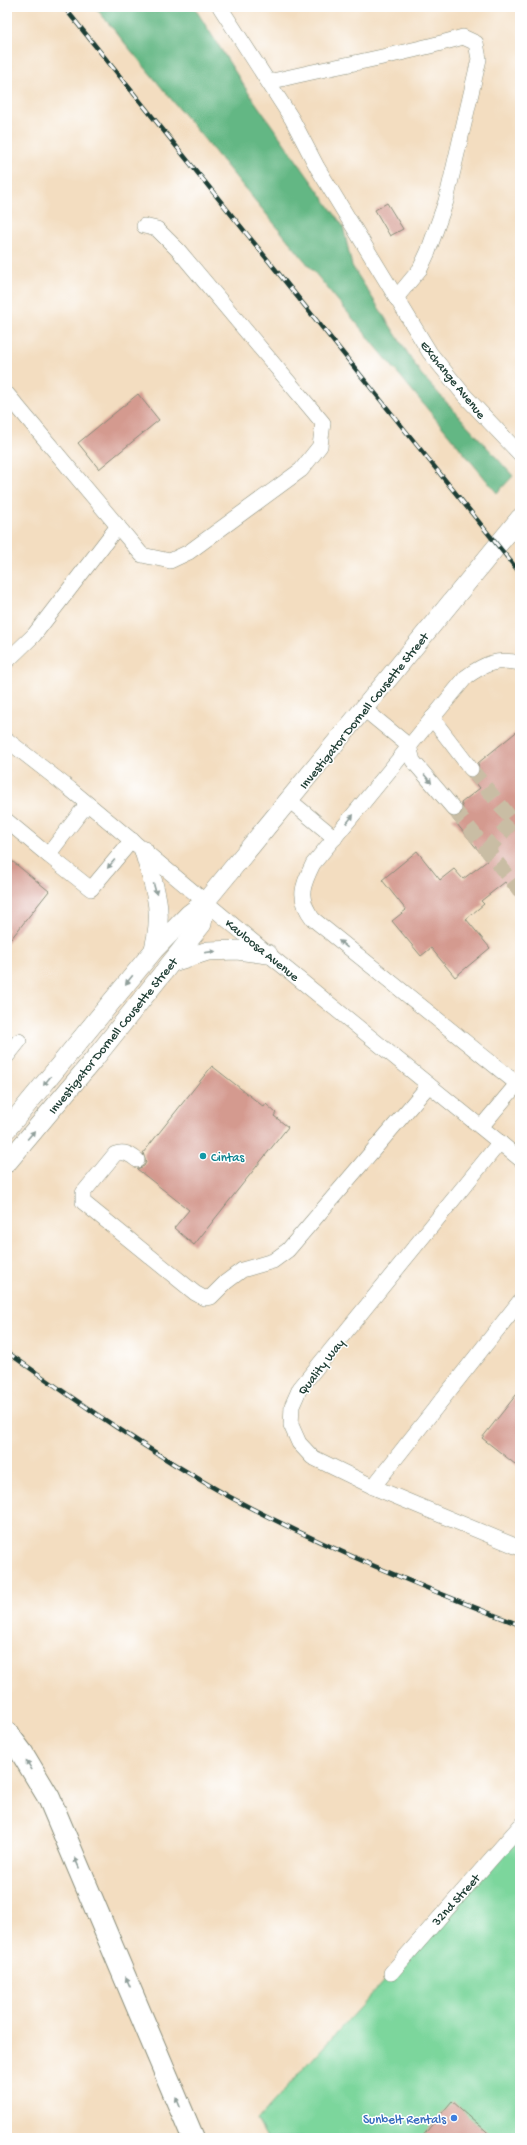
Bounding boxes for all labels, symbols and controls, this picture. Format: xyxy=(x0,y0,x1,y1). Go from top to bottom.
street label: Exchange Avenue xyxy=(416,339,488,423)
street label: Investigator Dornell Cousette Street xyxy=(297,629,434,793)
one-way arrow xyxy=(423,773,432,784)
one-way arrow xyxy=(346,813,355,824)
one-way arrow xyxy=(107,859,116,870)
one-way arrow xyxy=(152,883,158,895)
street label: Kauloosa Avenue xyxy=(221,916,302,986)
one-way arrow xyxy=(338,939,349,948)
one-way arrow xyxy=(204,949,216,955)
street label: Investigator Dornell Cousette Street xyxy=(46,954,183,1118)
one-way arrow xyxy=(125,975,134,986)
one-way arrow xyxy=(42,1075,51,1086)
one-way arrow xyxy=(26,1129,35,1140)
marker: Cintas xyxy=(198,1151,208,1161)
place label: Cintas xyxy=(211,1151,246,1166)
street label: Quality Way xyxy=(295,1336,349,1399)
one-way arrow xyxy=(26,1759,33,1771)
one-way arrow xyxy=(73,1856,79,1868)
street label: 32nd Street xyxy=(429,1870,485,1930)
one-way arrow xyxy=(125,1976,131,1988)
one-way arrow xyxy=(175,2095,181,2107)
place label: Sunbelt Rentals xyxy=(363,2113,447,2128)
marker: Sunbelt Rentals xyxy=(449,2113,459,2123)

